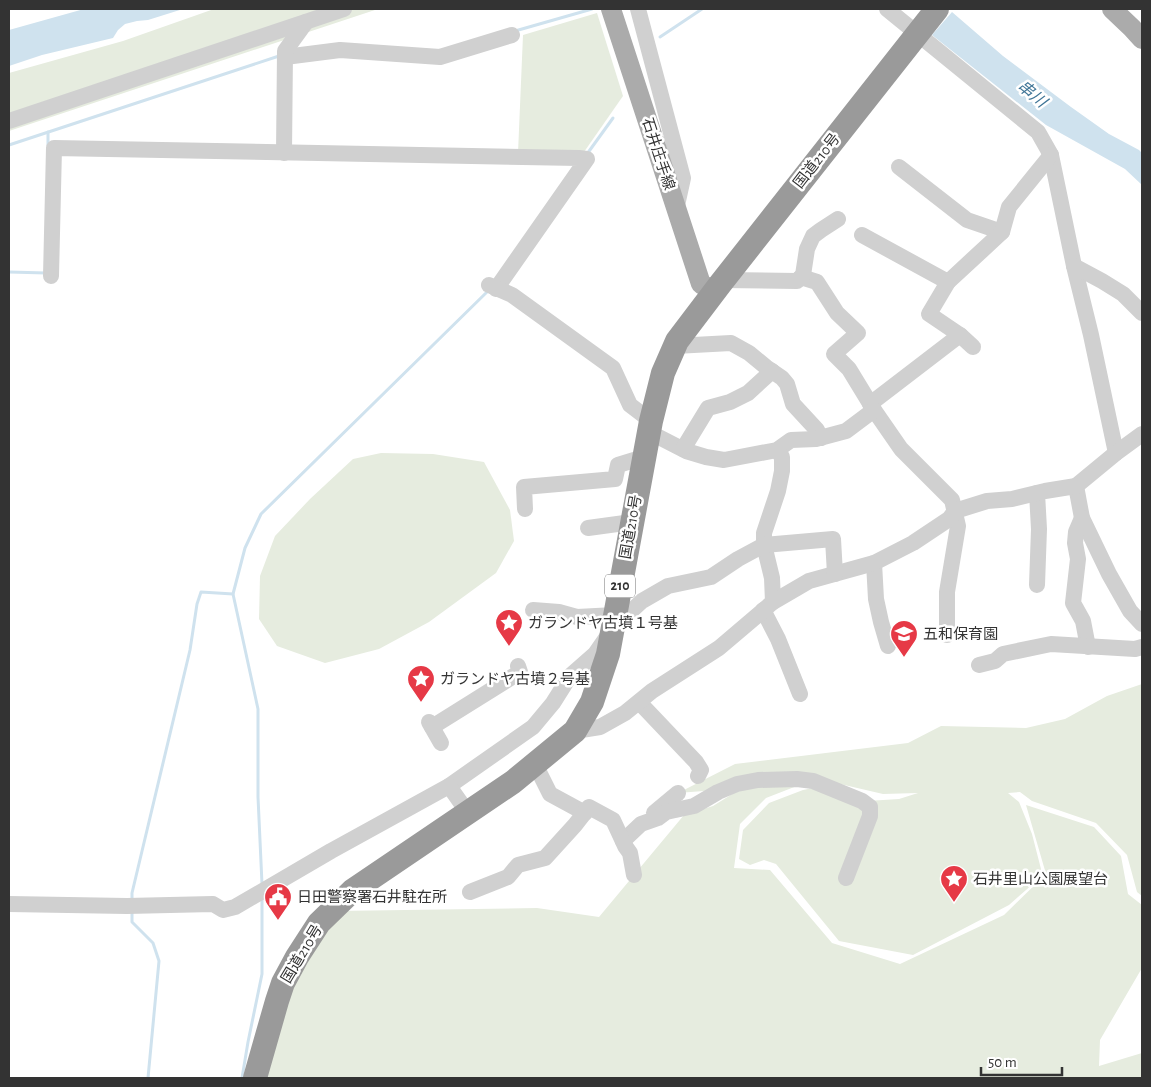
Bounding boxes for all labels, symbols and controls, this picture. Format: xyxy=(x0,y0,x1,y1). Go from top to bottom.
water label: 串川 xyxy=(1015,77,1052,112)
street label: 石井庄手線 xyxy=(639,115,679,192)
street label: 国道210号 xyxy=(790,130,843,191)
street label: 国道210号 xyxy=(617,494,644,560)
road number: 210 xyxy=(605,574,635,598)
place icon: ガランドヤ古墳１号基 xyxy=(494,608,524,647)
place label: ガランドヤ古墳１号基 xyxy=(528,615,678,631)
school or university icon: 五和保育園 xyxy=(889,619,919,658)
place label: 五和保育園 xyxy=(923,626,998,642)
place icon: ガランドヤ古墳２号基 xyxy=(406,664,436,703)
place label: ガランドヤ古墳２号基 xyxy=(440,671,590,687)
place icon: 石井里山公園展望台 xyxy=(939,864,969,903)
place label: 石井里山公園展望台 xyxy=(973,870,1108,887)
public building icon: 日田警察署石井駐在所 xyxy=(263,882,293,921)
place label: 日田警察署石井駐在所 xyxy=(297,888,447,905)
street label: 国道210号 xyxy=(278,922,325,986)
scale bar xyxy=(981,1044,1062,1076)
text: 50 m xyxy=(988,1055,1017,1070)

